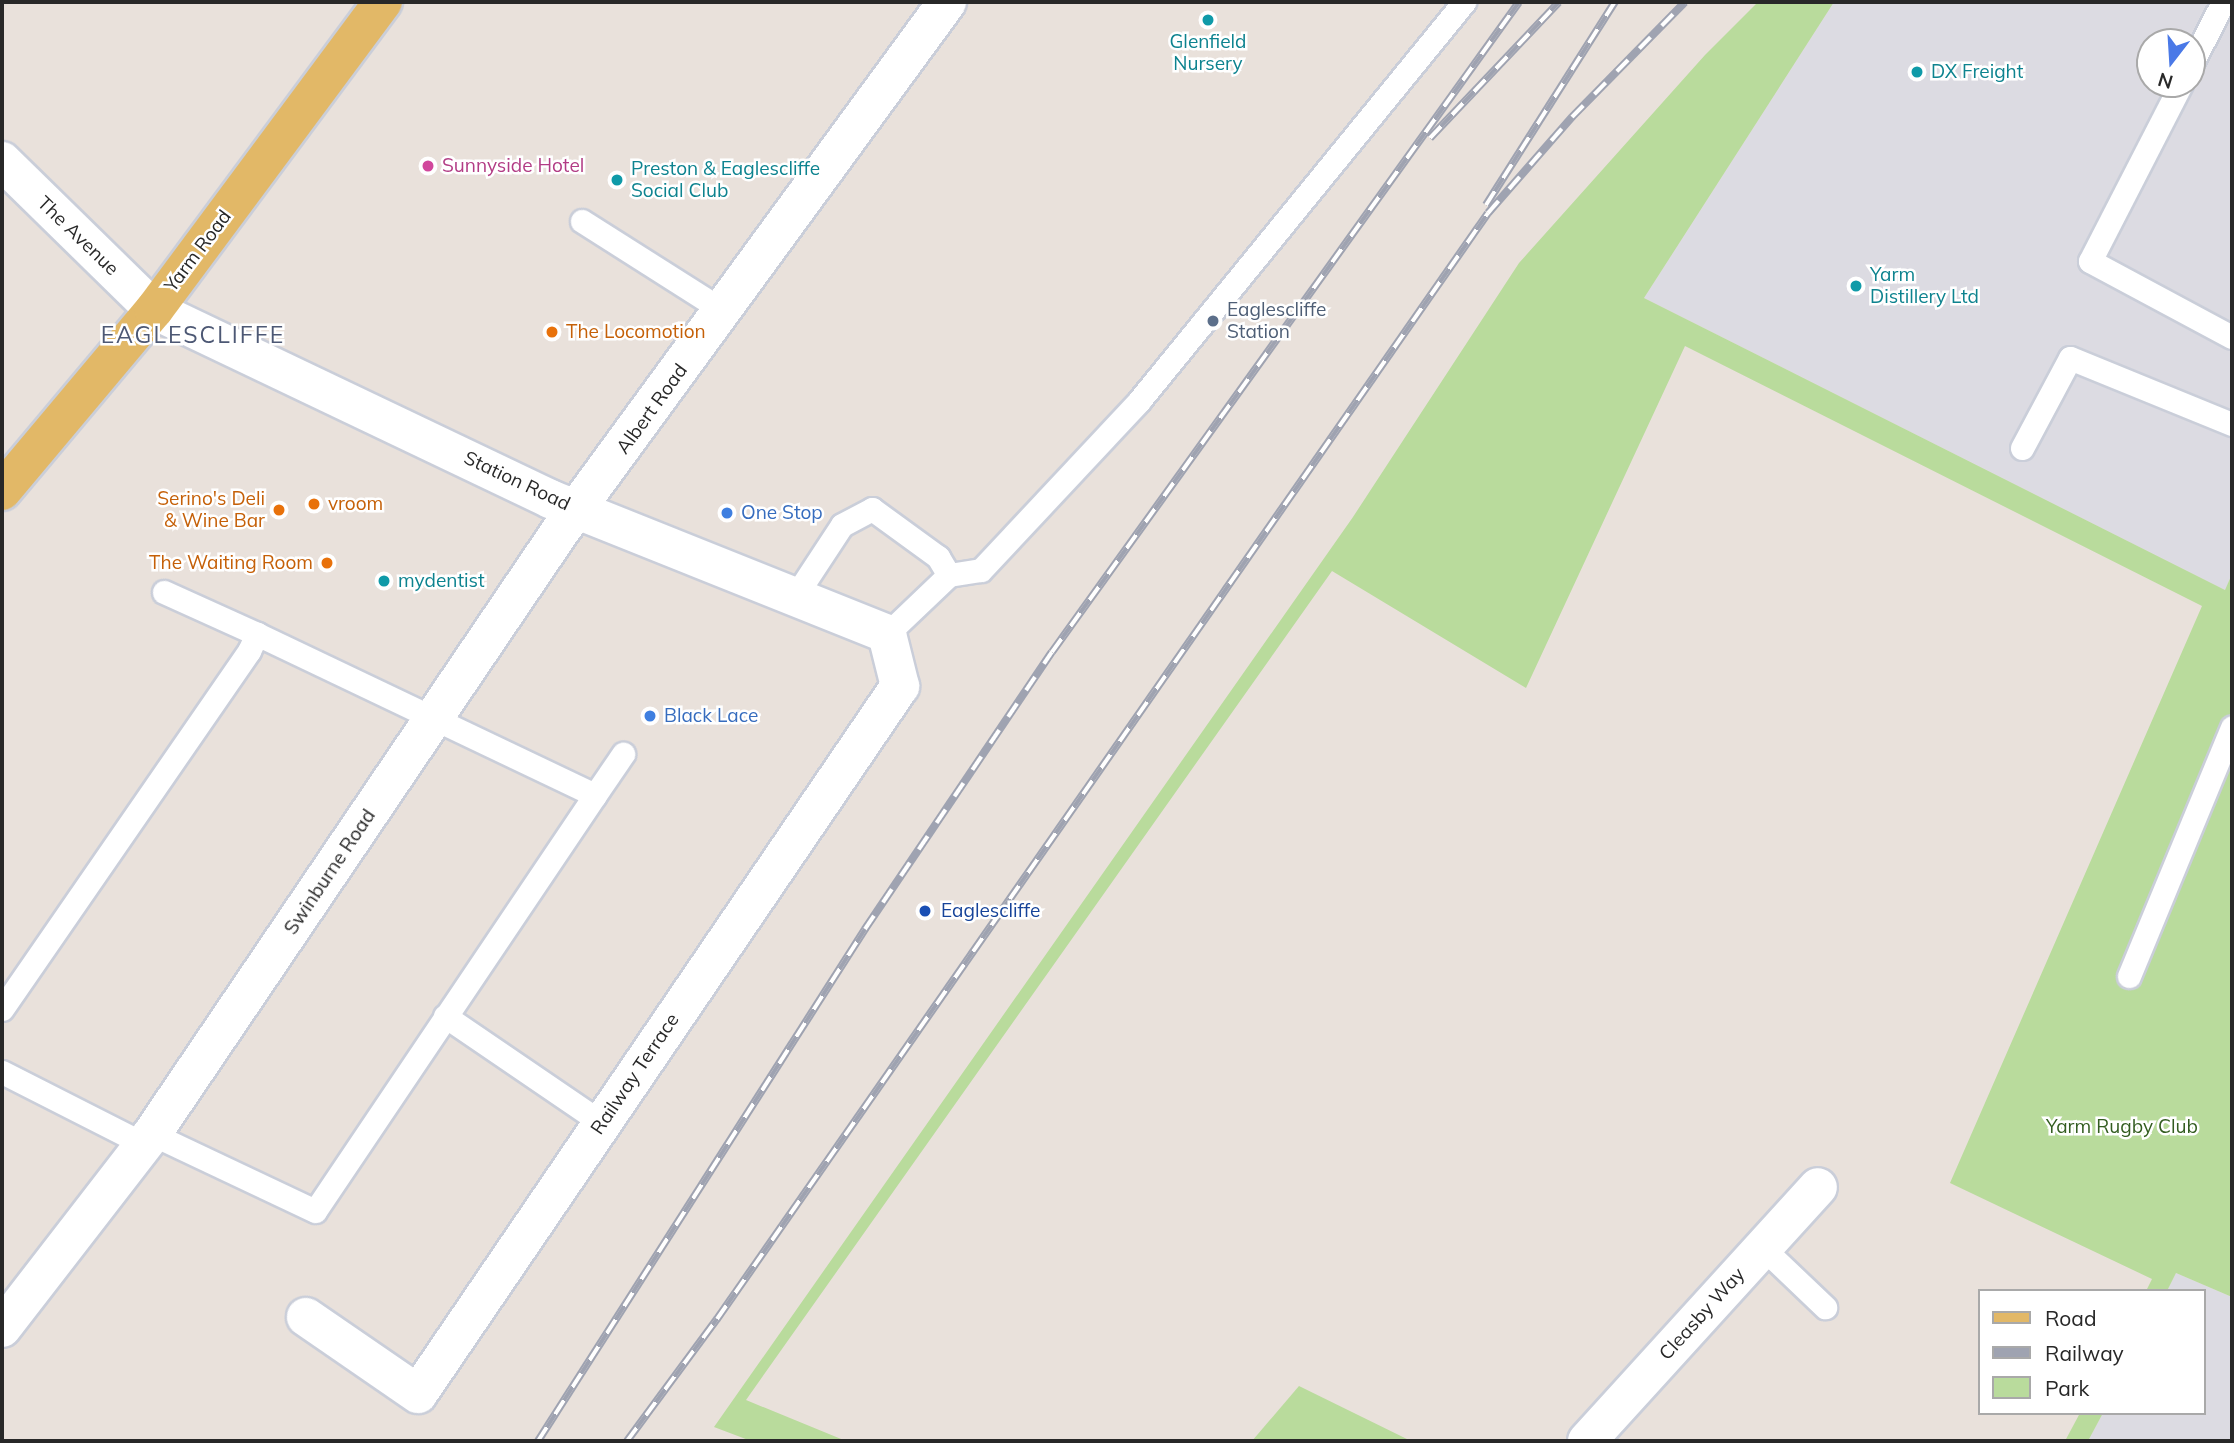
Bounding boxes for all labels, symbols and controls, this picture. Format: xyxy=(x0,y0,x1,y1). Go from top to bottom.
marker: Glenfield Nursery xyxy=(1200,12,1216,28)
north arrow xyxy=(2136,28,2206,98)
place label: Glenfield Nursery xyxy=(1169,31,1247,75)
place label: DX Freight xyxy=(1931,61,2023,83)
marker: DX Freight xyxy=(1909,64,1925,80)
text: N xyxy=(2155,68,2176,95)
place label: Sunnyside Hotel xyxy=(442,155,584,177)
marker: Sunnyside Hotel xyxy=(420,158,436,174)
place label: Preston & Eaglescliffe Social Club xyxy=(631,158,820,202)
marker: Preston & Eaglescliffe Social Club xyxy=(609,172,625,188)
street label: The Avenue xyxy=(33,192,123,280)
street label: Yarm Road xyxy=(160,206,236,296)
place label: Yarm Distillery Ltd xyxy=(1870,264,1979,308)
marker: Yarm Distillery Ltd xyxy=(1848,278,1864,294)
place label: Eaglescliffe Station xyxy=(1227,299,1326,343)
marker: Eaglescliffe Station xyxy=(1205,313,1221,329)
district label: EAGLESCLIFFE xyxy=(102,321,284,349)
place label: The Locomotion xyxy=(566,321,706,343)
marker: The Locomotion xyxy=(544,324,560,340)
street label: Albert Road xyxy=(612,359,692,459)
street label: Station Road xyxy=(460,446,574,516)
place label: Serino's Deli & Wine Bar xyxy=(157,488,265,532)
place label: vroom xyxy=(328,493,383,515)
marker: vroom xyxy=(306,496,322,512)
marker: Serino's Deli & Wine Bar xyxy=(271,502,287,518)
place label: One Stop xyxy=(741,502,823,524)
marker: One Stop xyxy=(719,505,735,521)
place label: The Waiting Room xyxy=(149,552,313,574)
marker: The Waiting Room xyxy=(319,555,335,571)
place label: mydentist xyxy=(398,570,485,592)
marker: mydentist xyxy=(376,573,392,589)
place label: Black Lace xyxy=(664,705,758,727)
marker: Black Lace xyxy=(642,708,658,724)
street label: Swinburne Road xyxy=(280,805,380,939)
place label: Eaglescliffe xyxy=(941,900,1040,922)
marker: Eaglescliffe xyxy=(915,901,935,921)
street label: Railway Terrace xyxy=(586,1009,684,1139)
park label: Yarm Rugby Club xyxy=(2046,1116,2198,1138)
street label: Cleasby Way xyxy=(1655,1263,1749,1365)
legend xyxy=(1979,1289,2206,1415)
text: Road xyxy=(2045,1305,2096,1331)
text: Railway xyxy=(2045,1340,2124,1366)
text: Park xyxy=(2045,1375,2089,1401)

